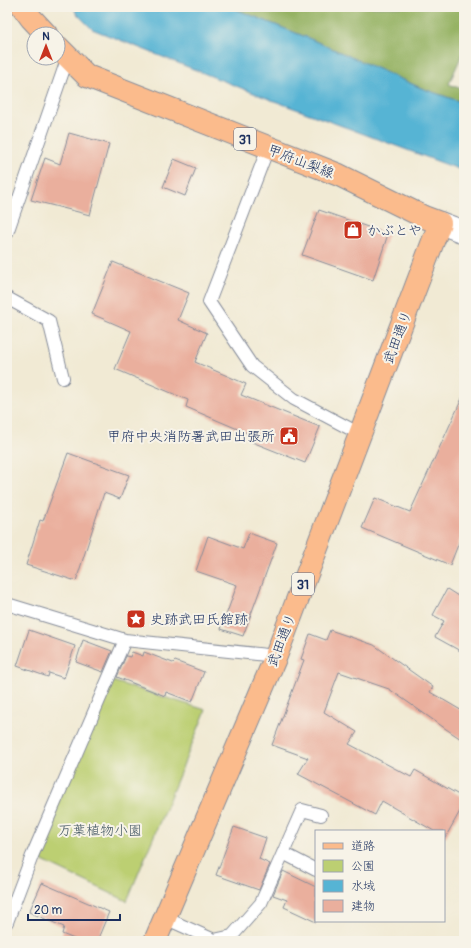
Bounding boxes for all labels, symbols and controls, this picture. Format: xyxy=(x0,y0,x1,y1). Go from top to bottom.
north arrow xyxy=(26,26,66,66)
text: N xyxy=(42,30,50,43)
road number: 31 xyxy=(234,128,256,150)
street label: 甲府山梨線 xyxy=(265,141,337,182)
shop icon: かぶとや xyxy=(342,219,364,241)
place label: かぶとや xyxy=(367,222,422,239)
street label: 武田通り xyxy=(379,308,415,366)
public building icon: 甲府中央消防署武田出張所 xyxy=(278,425,300,447)
place label: 甲府中央消防署武田出張所 xyxy=(107,428,275,445)
road number: 31 xyxy=(292,573,314,595)
place icon: 史跡武田氏館跡 xyxy=(125,608,147,630)
place label: 史跡武田氏館跡 xyxy=(150,611,248,628)
street label: 武田通り xyxy=(263,611,299,669)
park label: 万葉植物小園 xyxy=(58,822,142,839)
legend xyxy=(315,830,445,922)
text: 道路 xyxy=(351,839,375,854)
text: 公園 xyxy=(351,859,375,874)
text: 水域 xyxy=(351,879,375,894)
scale bar xyxy=(28,896,120,922)
text: 建物 xyxy=(351,899,375,914)
text: 20 m xyxy=(34,903,63,918)

